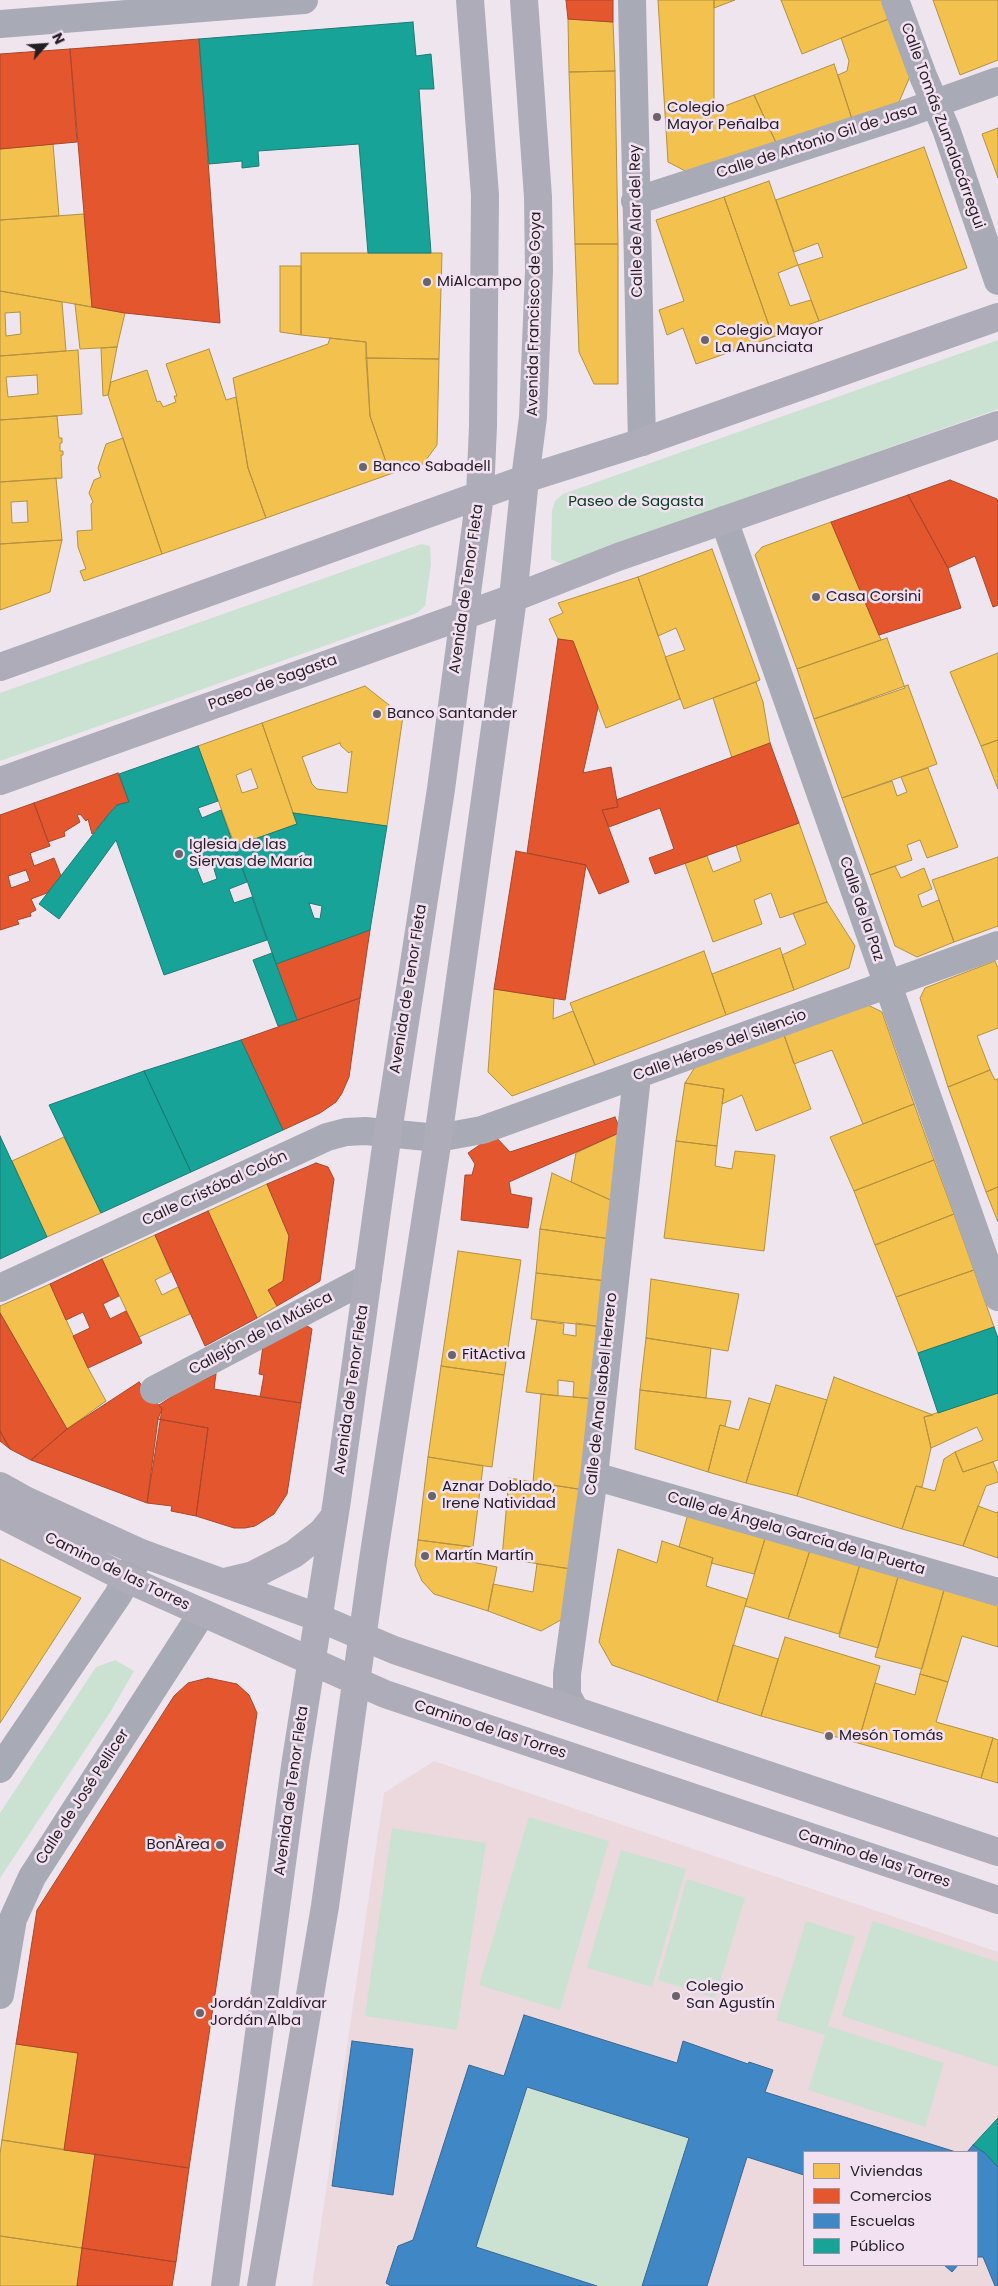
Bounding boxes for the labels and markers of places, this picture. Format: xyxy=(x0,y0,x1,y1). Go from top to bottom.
place label: Colegio Mayor Peñalba xyxy=(667,99,779,134)
marker: Colegio Mayor Peñalba xyxy=(651,111,663,123)
place label: MiAlcampo xyxy=(437,273,522,291)
marker: MiAlcampo xyxy=(421,276,433,288)
place label: Colegio Mayor La Anunciata xyxy=(715,322,823,357)
marker: Colegio Mayor La Anunciata xyxy=(699,334,711,346)
place label: Banco Sabadell xyxy=(373,458,491,476)
marker: Banco Sabadell xyxy=(357,461,369,473)
place label: Casa Corsini xyxy=(826,588,921,606)
marker: Casa Corsini xyxy=(810,591,822,603)
place label: Banco Santander xyxy=(387,705,517,723)
marker: Banco Santander xyxy=(371,708,383,720)
place label: Iglesia de las Siervas de María xyxy=(189,836,313,871)
marker: Iglesia de las Siervas de María xyxy=(173,848,185,860)
place label: FitActiva xyxy=(462,1346,526,1364)
marker: FitActiva xyxy=(446,1349,458,1361)
place label: Aznar Doblado, Irene Natividad xyxy=(442,1478,556,1513)
marker: Aznar Doblado, Irene Natividad xyxy=(426,1490,438,1502)
place label: Martín Martín xyxy=(435,1547,534,1565)
marker: Martín Martín xyxy=(419,1550,431,1562)
place label: Mesón Tomás xyxy=(839,1727,943,1745)
marker: Mesón Tomás xyxy=(823,1730,835,1742)
place label: BonÀrea xyxy=(146,1836,210,1854)
marker: BonÀrea xyxy=(214,1839,226,1851)
place label: Colegio San Agustín xyxy=(686,1978,775,2013)
marker: Colegio San Agustín xyxy=(670,1990,682,2002)
place label: Jordán Zaldívar Jordán Alba xyxy=(210,1995,327,2030)
marker: Jordán Zaldívar Jordán Alba xyxy=(194,2007,206,2019)

